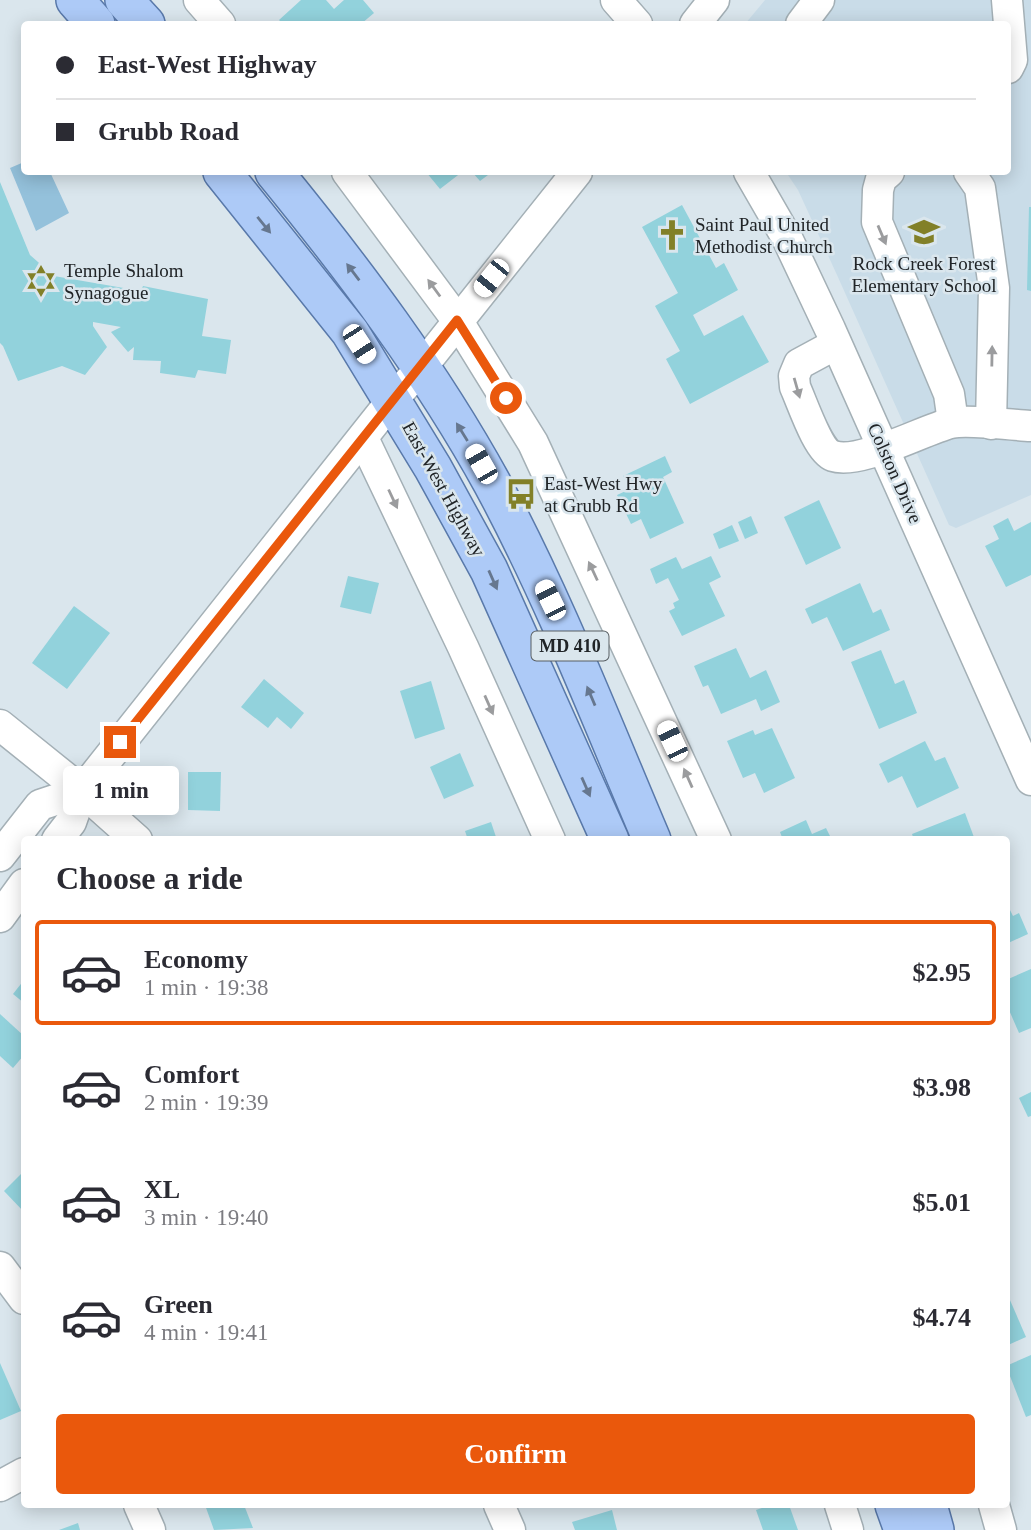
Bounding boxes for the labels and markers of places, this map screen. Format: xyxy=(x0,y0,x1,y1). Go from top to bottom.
place label: Saint Paul United Methodist Church xyxy=(695,214,833,257)
school or university icon: Rock Creek Forest Elementary School xyxy=(907,215,941,249)
church icon: Saint Paul United Methodist Church xyxy=(655,218,689,252)
place label: Rock Creek Forest Elementary School xyxy=(851,253,997,296)
place label: Temple Shalom Synagogue xyxy=(64,260,184,303)
synagogue icon: Temple Shalom Synagogue xyxy=(24,264,58,298)
place label: East-West Hwy at Grubb Rd xyxy=(544,473,663,516)
bus stop icon: East-West Hwy at Grubb Rd xyxy=(504,477,538,511)

